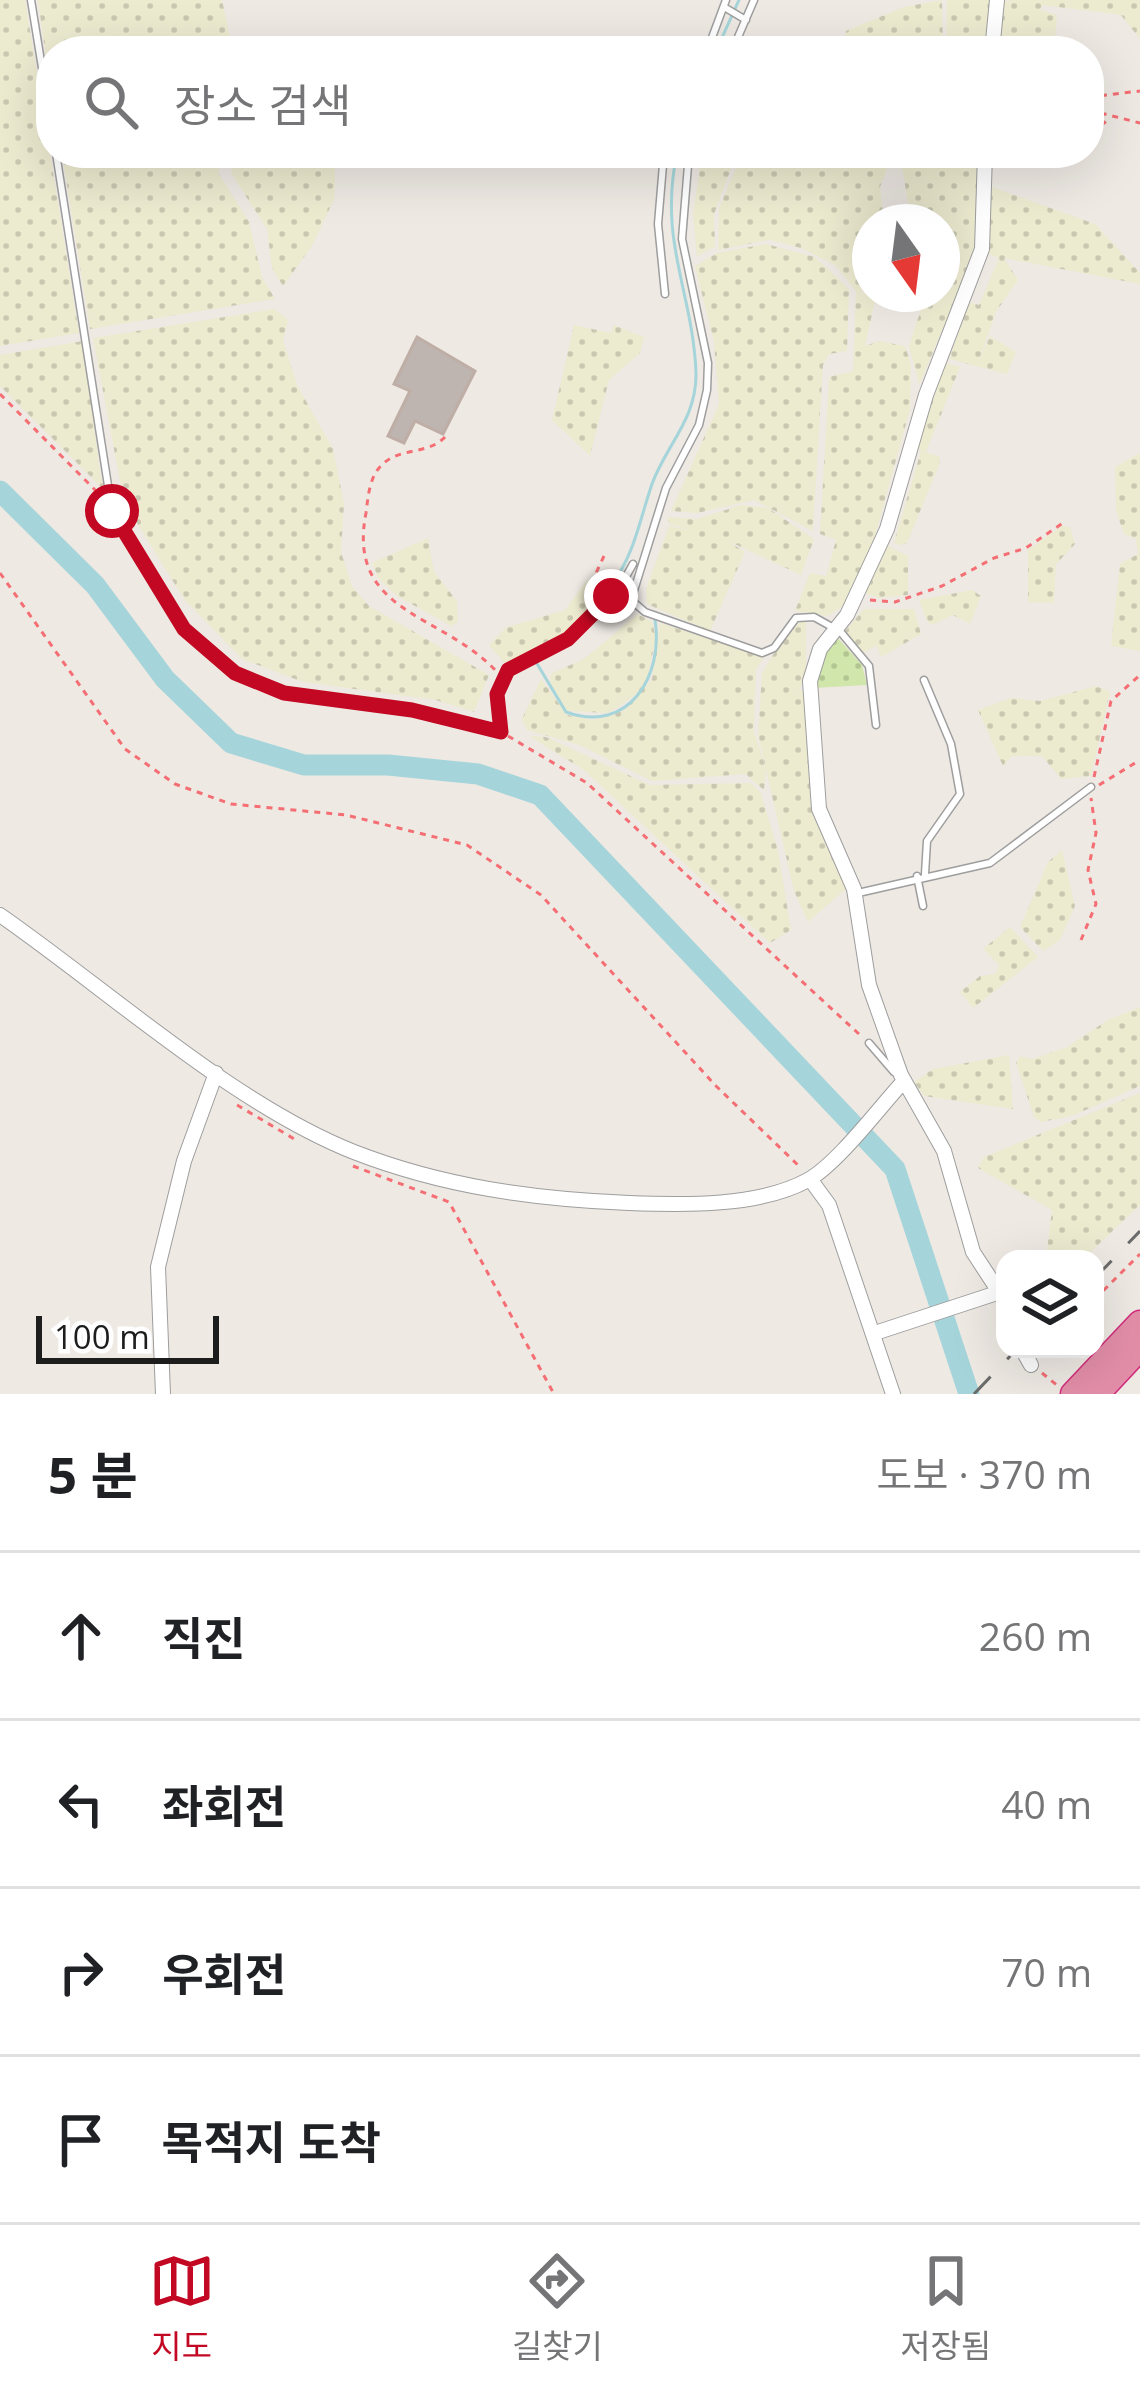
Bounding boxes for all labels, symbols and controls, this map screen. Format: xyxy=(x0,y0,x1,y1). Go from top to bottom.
search box xyxy=(36,36,1104,168)
icon: search xyxy=(78,69,144,135)
text: 장소 검색 xyxy=(174,74,351,135)
north arrow xyxy=(852,204,960,312)
route start xyxy=(85,484,139,538)
route end xyxy=(584,569,638,623)
map controls xyxy=(996,1250,1104,1358)
button: layers xyxy=(996,1250,1104,1358)
scale bar xyxy=(36,1310,219,1363)
text: 100 m xyxy=(54,1314,150,1359)
text: 5 분 xyxy=(48,1439,137,1509)
text: 도보 · 370 m xyxy=(877,1447,1092,1500)
icon: ahead xyxy=(48,1603,114,1669)
text: 직진 xyxy=(162,1607,245,1668)
text: 260 m xyxy=(979,1609,1092,1662)
icon: left xyxy=(48,1771,114,1837)
text: 좌회전 xyxy=(162,1775,286,1836)
text: 40 m xyxy=(1001,1777,1092,1830)
icon: right xyxy=(48,1939,114,2005)
text: 우회전 xyxy=(162,1943,286,2004)
text: 70 m xyxy=(1001,1945,1092,1998)
icon: arrive xyxy=(48,2107,114,2173)
text: 목적지 도착 xyxy=(162,2111,381,2172)
tab: 지도 xyxy=(149,2248,215,2368)
tab: 길찾기 xyxy=(512,2248,603,2368)
tab: 저장됨 xyxy=(900,2248,991,2368)

